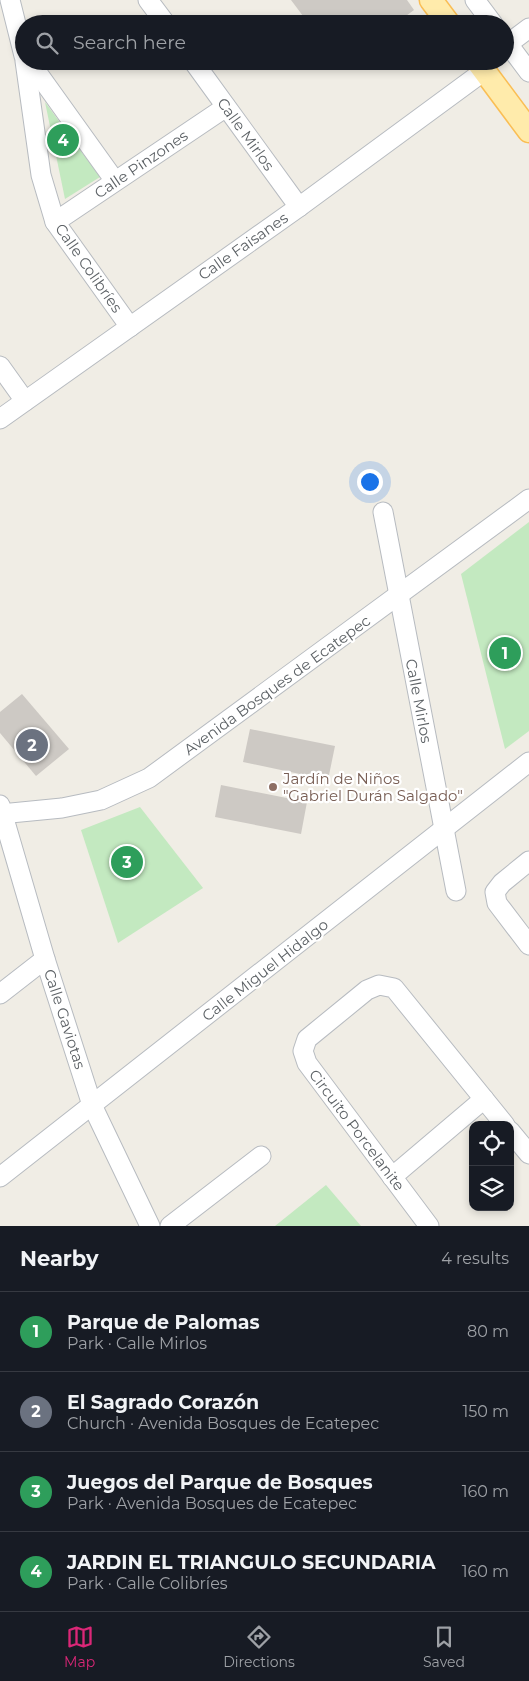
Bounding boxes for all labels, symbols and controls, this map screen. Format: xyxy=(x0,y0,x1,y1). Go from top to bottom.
search box xyxy=(15,15,514,70)
icon: search xyxy=(33,29,61,57)
text: Search here xyxy=(73,31,186,54)
street label: Calle Mirlos xyxy=(213,94,279,174)
pin: 4 xyxy=(47,121,79,159)
street label: Calle Pinzones xyxy=(91,126,191,202)
street label: Calle Faisanes xyxy=(194,208,292,284)
street label: Calle Colibríes xyxy=(51,220,127,316)
your location xyxy=(357,469,383,495)
street label: Avenida Bosques de Ecatepec xyxy=(180,611,374,759)
pin: 1 xyxy=(489,634,521,672)
street label: Calle Mirlos xyxy=(402,657,436,745)
pin: 2 xyxy=(16,726,48,764)
place label: Jardín de Niños "Gabriel Durán Salgado" xyxy=(282,769,463,805)
marker: Jardín de Niños "Gabriel Durán Salgado" xyxy=(267,781,279,793)
pin: 3 xyxy=(111,843,143,881)
street label: Calle Miguel Hidalgo xyxy=(198,915,332,1025)
street label: Calle Gaviotas xyxy=(40,966,90,1072)
street label: Circuito Porcelanite xyxy=(305,1066,409,1194)
map controls xyxy=(469,1121,514,1211)
button: locate xyxy=(469,1121,514,1166)
button: layers xyxy=(469,1166,514,1211)
text: Nearby xyxy=(20,1246,99,1271)
text: 4 results xyxy=(441,1249,509,1268)
text: Parque de Palomas xyxy=(67,1311,260,1334)
text: 1 xyxy=(33,1322,39,1341)
text: 80 m xyxy=(467,1322,509,1341)
text: Park · Calle Mirlos xyxy=(67,1334,207,1353)
text: El Sagrado Corazón xyxy=(67,1391,259,1414)
text: 2 xyxy=(31,1402,41,1421)
text: 150 m xyxy=(462,1402,509,1421)
text: Church · Avenida Bosques de Ecatepec xyxy=(67,1414,379,1433)
text: Juegos del Parque de Bosques xyxy=(67,1471,373,1494)
text: 3 xyxy=(31,1482,41,1501)
text: 160 m xyxy=(462,1482,509,1501)
text: Park · Avenida Bosques de Ecatepec xyxy=(67,1494,357,1513)
text: JARDIN EL TRIANGULO SECUNDARIA xyxy=(67,1551,436,1574)
text: 4 xyxy=(30,1562,42,1581)
text: 160 m xyxy=(462,1562,509,1581)
text: Park · Calle Colibríes xyxy=(67,1574,228,1593)
tab: Map xyxy=(64,1623,95,1671)
tab: Directions xyxy=(223,1623,295,1671)
tab: Saved xyxy=(423,1623,465,1671)

